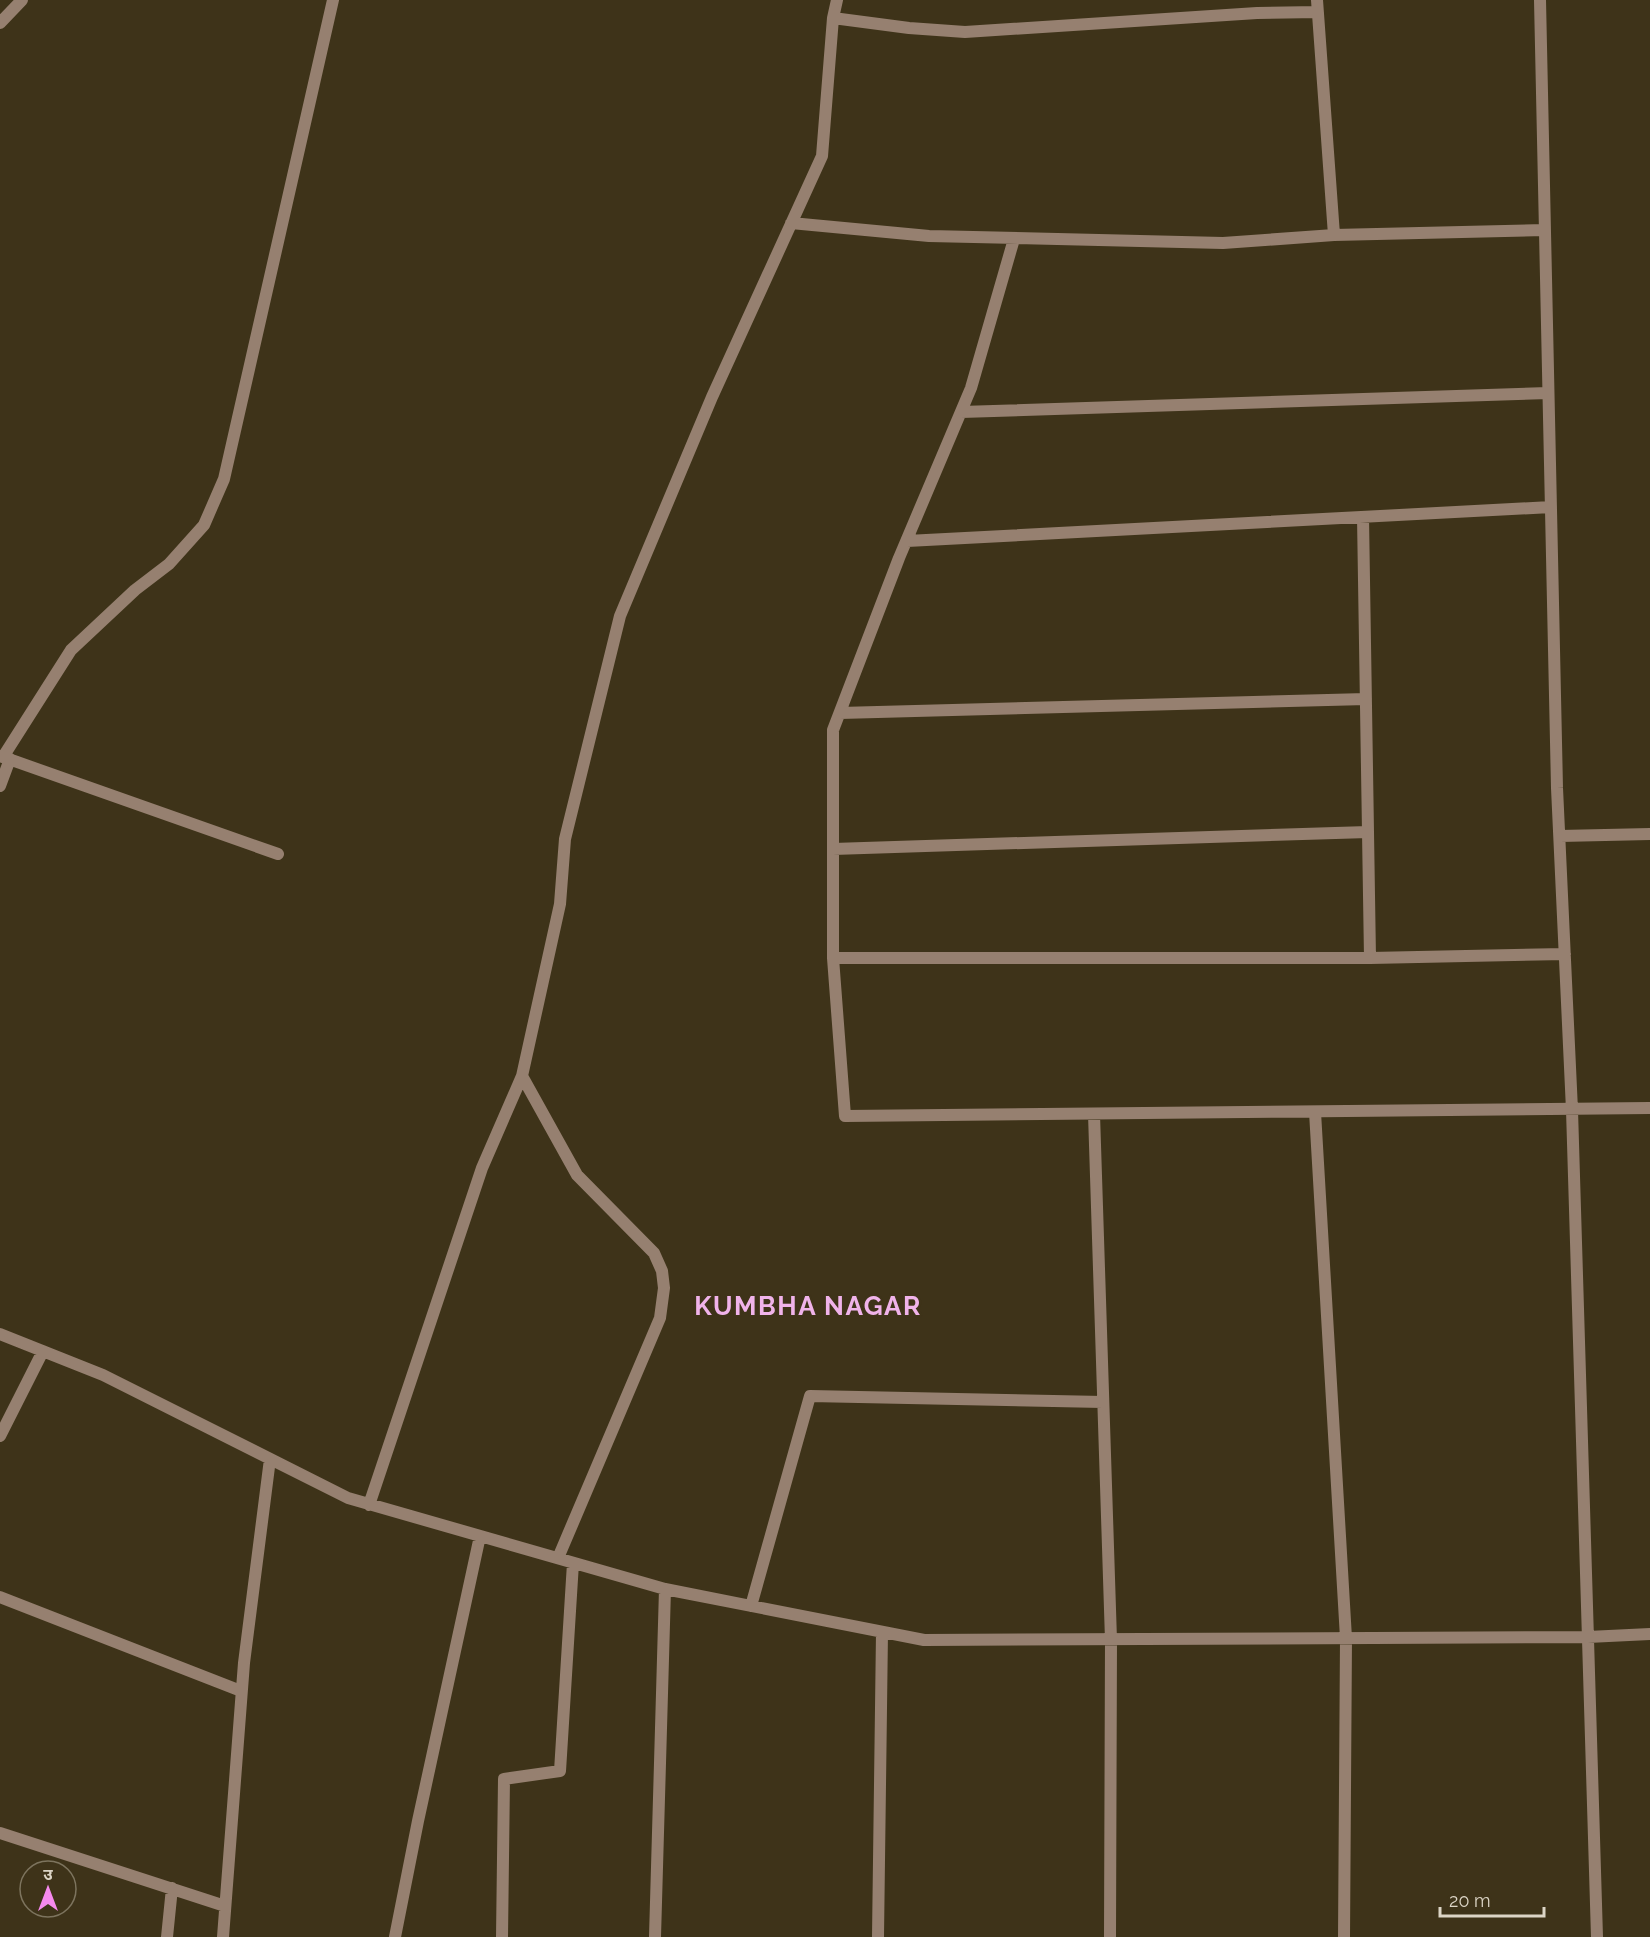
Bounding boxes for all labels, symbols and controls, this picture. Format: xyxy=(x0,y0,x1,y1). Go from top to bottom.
district label: KUMBHA NAGAR xyxy=(694,1291,922,1321)
north arrow xyxy=(18,1859,78,1919)
text: उ xyxy=(43,1865,53,1884)
scale bar xyxy=(1440,1880,1544,1918)
text: 20 m xyxy=(1449,1890,1491,1911)

